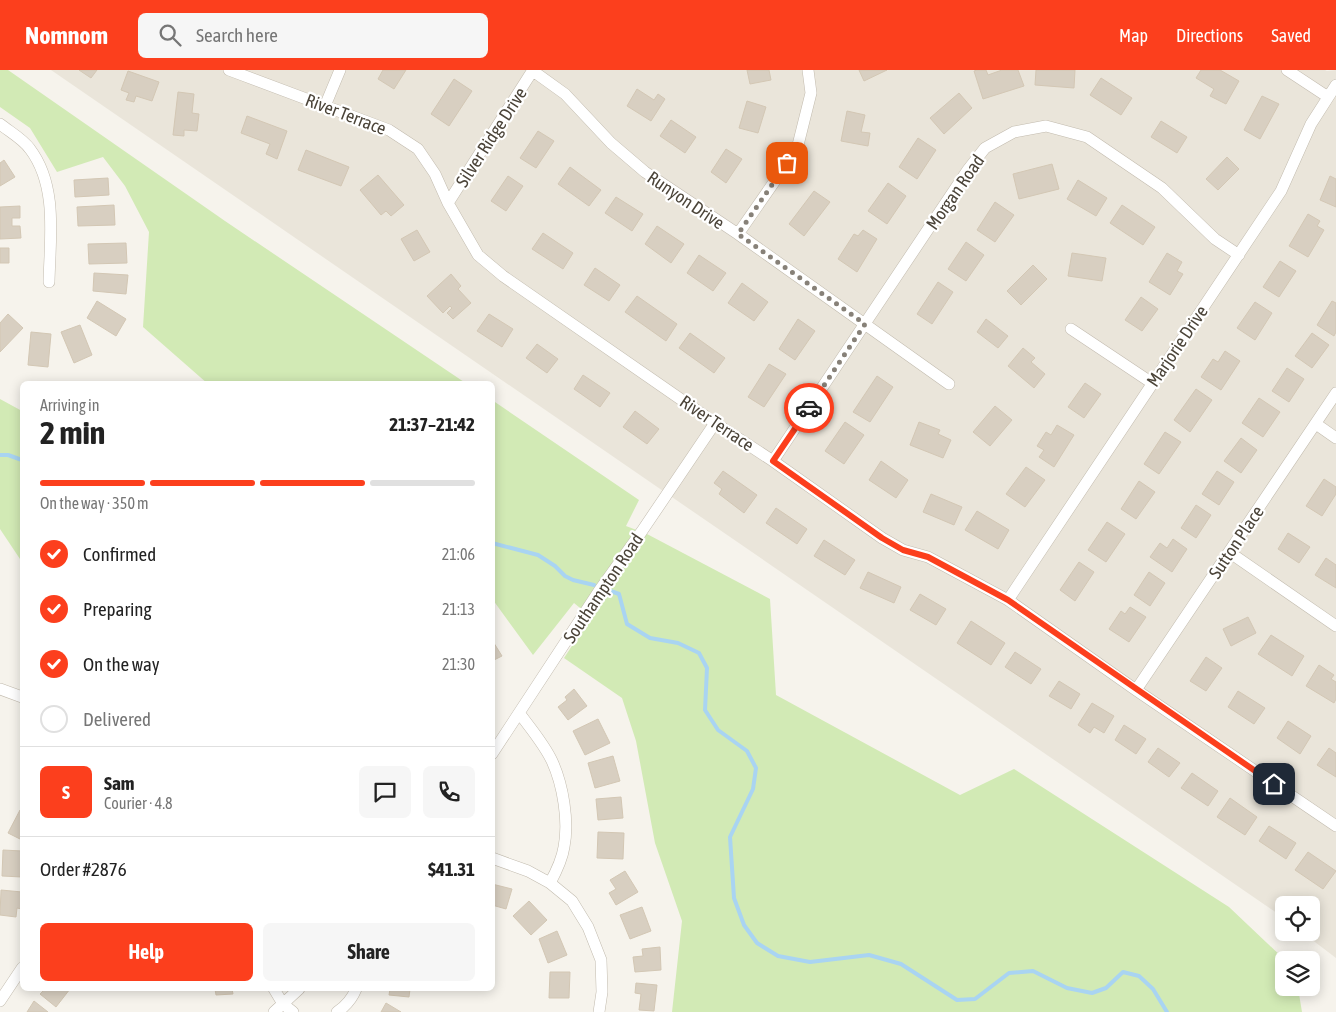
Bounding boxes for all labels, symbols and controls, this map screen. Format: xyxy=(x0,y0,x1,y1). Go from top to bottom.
search box xyxy=(138,13,488,58)
icon: search xyxy=(156,21,184,49)
text: Nomnom xyxy=(25,22,108,49)
text: Search here xyxy=(196,24,278,46)
text: Map xyxy=(1119,25,1148,46)
text: Directions xyxy=(1176,25,1243,46)
text: Saved xyxy=(1271,25,1311,46)
street label: Silver Ridge Drive xyxy=(451,83,531,191)
street label: River Terrace xyxy=(303,89,389,139)
pin xyxy=(766,142,808,184)
icon: bag xyxy=(773,149,801,177)
street label: Morgan Road xyxy=(922,151,988,233)
street label: Runyon Drive xyxy=(644,167,728,233)
street label: Marjorie Drive xyxy=(1142,301,1212,391)
courier xyxy=(784,383,834,433)
street label: River Terrace xyxy=(676,391,758,455)
icon: car xyxy=(795,394,823,422)
text: Arriving in xyxy=(40,396,100,414)
text: 21:37–21:42 xyxy=(389,413,475,435)
text: 2 min xyxy=(40,414,105,451)
text: On the way · 350 m xyxy=(40,494,149,512)
street label: Sutton Place xyxy=(1204,502,1268,582)
street label: Southampton Road xyxy=(559,529,647,647)
icon: check xyxy=(40,540,68,568)
text: Confirmed xyxy=(83,543,156,565)
text: 21:06 xyxy=(442,545,475,563)
icon: check xyxy=(40,595,68,623)
text: Preparing xyxy=(83,598,152,620)
text: 21:13 xyxy=(442,600,475,618)
icon: check xyxy=(40,650,68,678)
text: On the way xyxy=(83,653,160,675)
text: 21:30 xyxy=(442,655,475,673)
text: Delivered xyxy=(83,708,151,730)
pin xyxy=(1253,763,1295,805)
button: chat xyxy=(359,766,411,818)
button: phone xyxy=(423,766,475,818)
icon: home xyxy=(1260,770,1288,798)
text: Sam xyxy=(104,772,135,794)
text: S xyxy=(62,781,70,803)
text: Courier · 4.8 xyxy=(104,794,173,812)
text: Order #2876 xyxy=(40,858,127,880)
text: $41.31 xyxy=(428,858,475,880)
map controls xyxy=(1275,896,1320,996)
button: locate xyxy=(1275,896,1320,941)
button: Help xyxy=(40,923,253,981)
button: Share xyxy=(263,923,475,981)
button: layers xyxy=(1275,951,1320,996)

